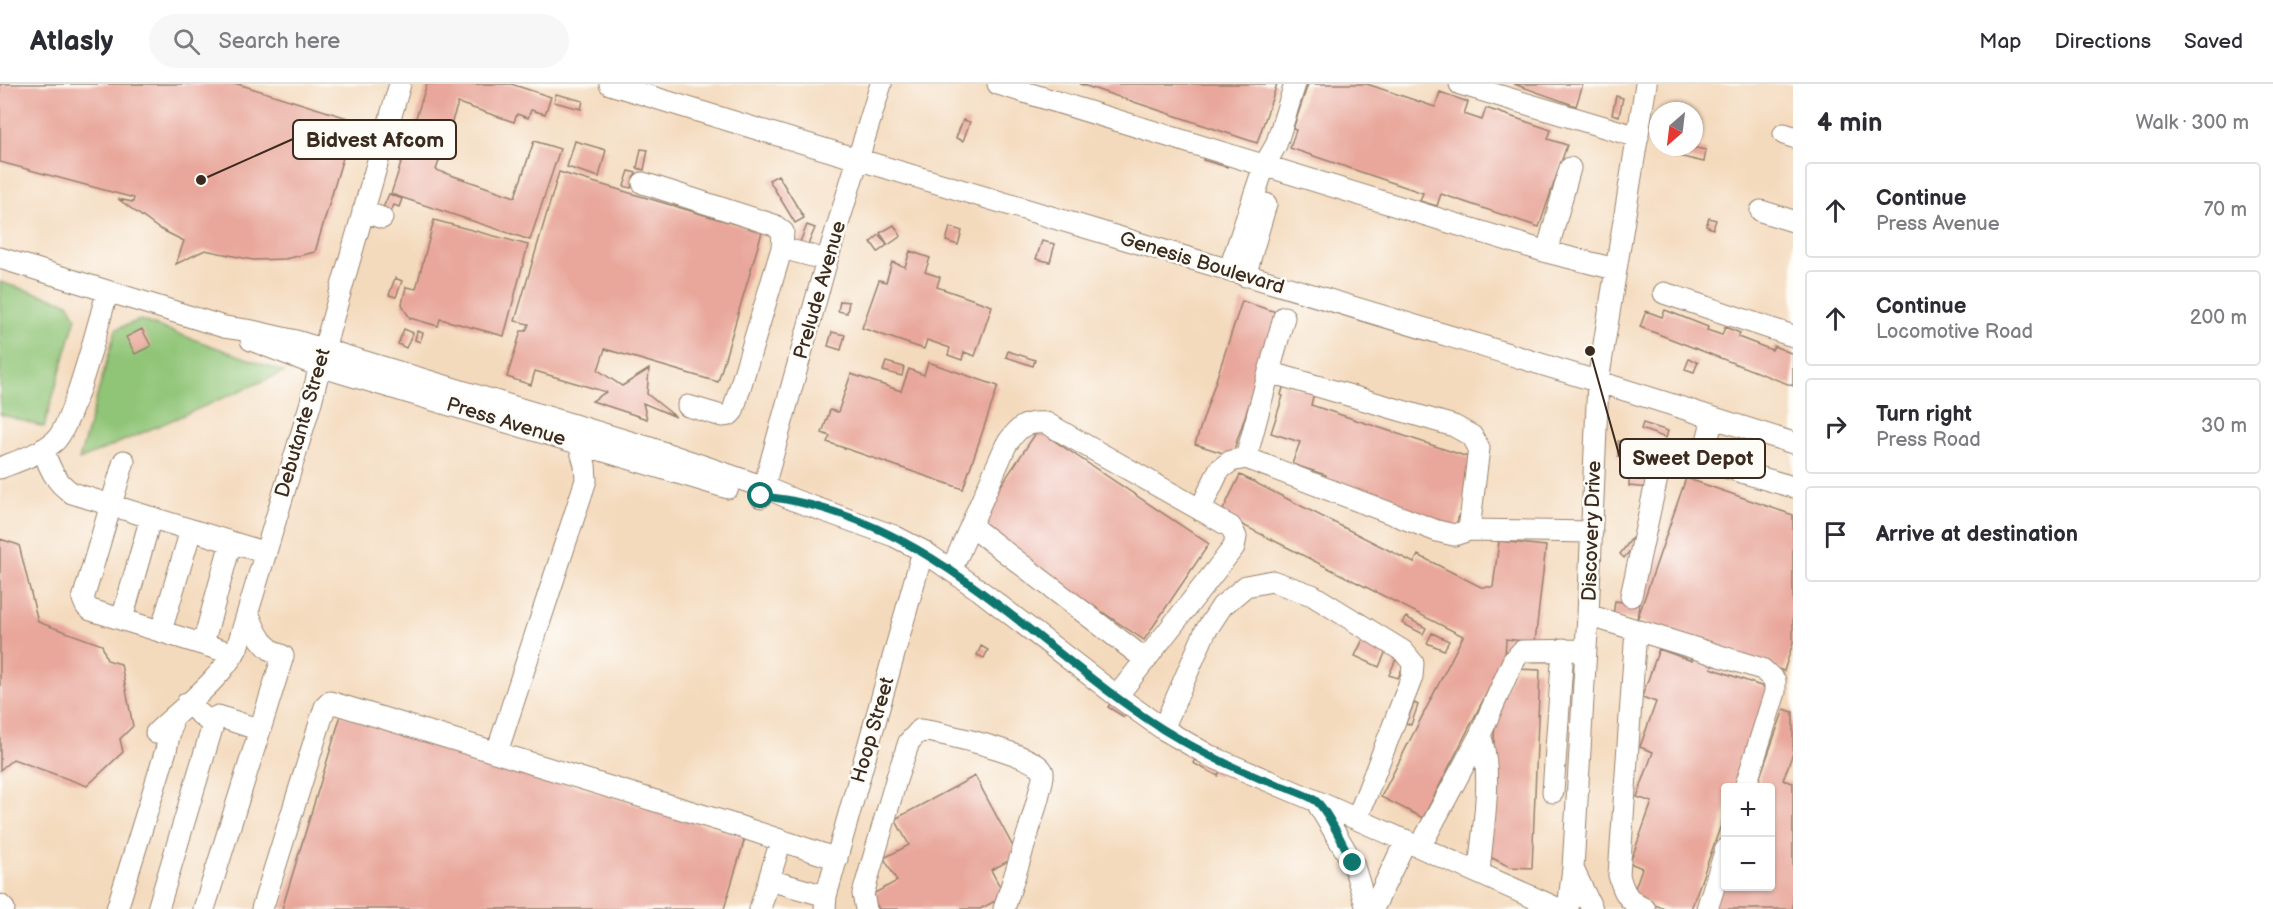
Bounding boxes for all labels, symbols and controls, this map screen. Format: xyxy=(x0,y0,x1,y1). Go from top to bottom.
search box xyxy=(149,14,569,68)
text: Atlasly xyxy=(30,25,113,58)
icon: search xyxy=(170,25,203,58)
text: Search here xyxy=(218,28,340,55)
text: Map xyxy=(1979,29,2022,54)
text: Directions xyxy=(2055,29,2151,54)
text: Saved xyxy=(2184,29,2243,54)
north arrow xyxy=(1649,102,1703,156)
text: 4 min xyxy=(1817,108,1882,139)
text: Walk · 300 m xyxy=(2136,111,2249,135)
callout: Bidvest Afcom xyxy=(293,120,456,159)
text: Bidvest Afcom xyxy=(306,128,444,153)
text: Continue xyxy=(1876,185,1966,212)
icon: ahead xyxy=(1819,194,1852,227)
text: 70 m xyxy=(2203,198,2247,222)
text: Press Avenue xyxy=(1876,212,2000,236)
street label: Prelude Avenue xyxy=(789,218,851,362)
street label: Genesis Boulevard xyxy=(1117,227,1287,299)
text: Continue xyxy=(1876,293,1966,320)
icon: ahead xyxy=(1819,302,1852,335)
text: 200 m xyxy=(2190,306,2247,330)
text: Locomotive Road xyxy=(1876,320,2033,344)
street label: Debutante Street xyxy=(270,346,336,500)
street label: Press Avenue xyxy=(443,392,569,452)
text: Turn right xyxy=(1876,401,1972,428)
icon: right xyxy=(1819,410,1852,443)
text: 30 m xyxy=(2201,414,2247,438)
text: Press Road xyxy=(1876,428,1981,452)
callout: Sweet Depot xyxy=(1620,439,1765,478)
text: Sweet Depot xyxy=(1633,446,1753,471)
street label: Discovery Drive xyxy=(1578,460,1606,602)
route start xyxy=(747,482,773,508)
icon: arrive xyxy=(1819,518,1852,551)
text: Arrive at destination xyxy=(1876,521,2078,548)
street label: Hoop Street xyxy=(846,674,900,786)
map controls xyxy=(1721,783,1775,891)
button: + xyxy=(1721,783,1775,837)
button: − xyxy=(1721,837,1775,891)
route end xyxy=(1339,849,1365,875)

